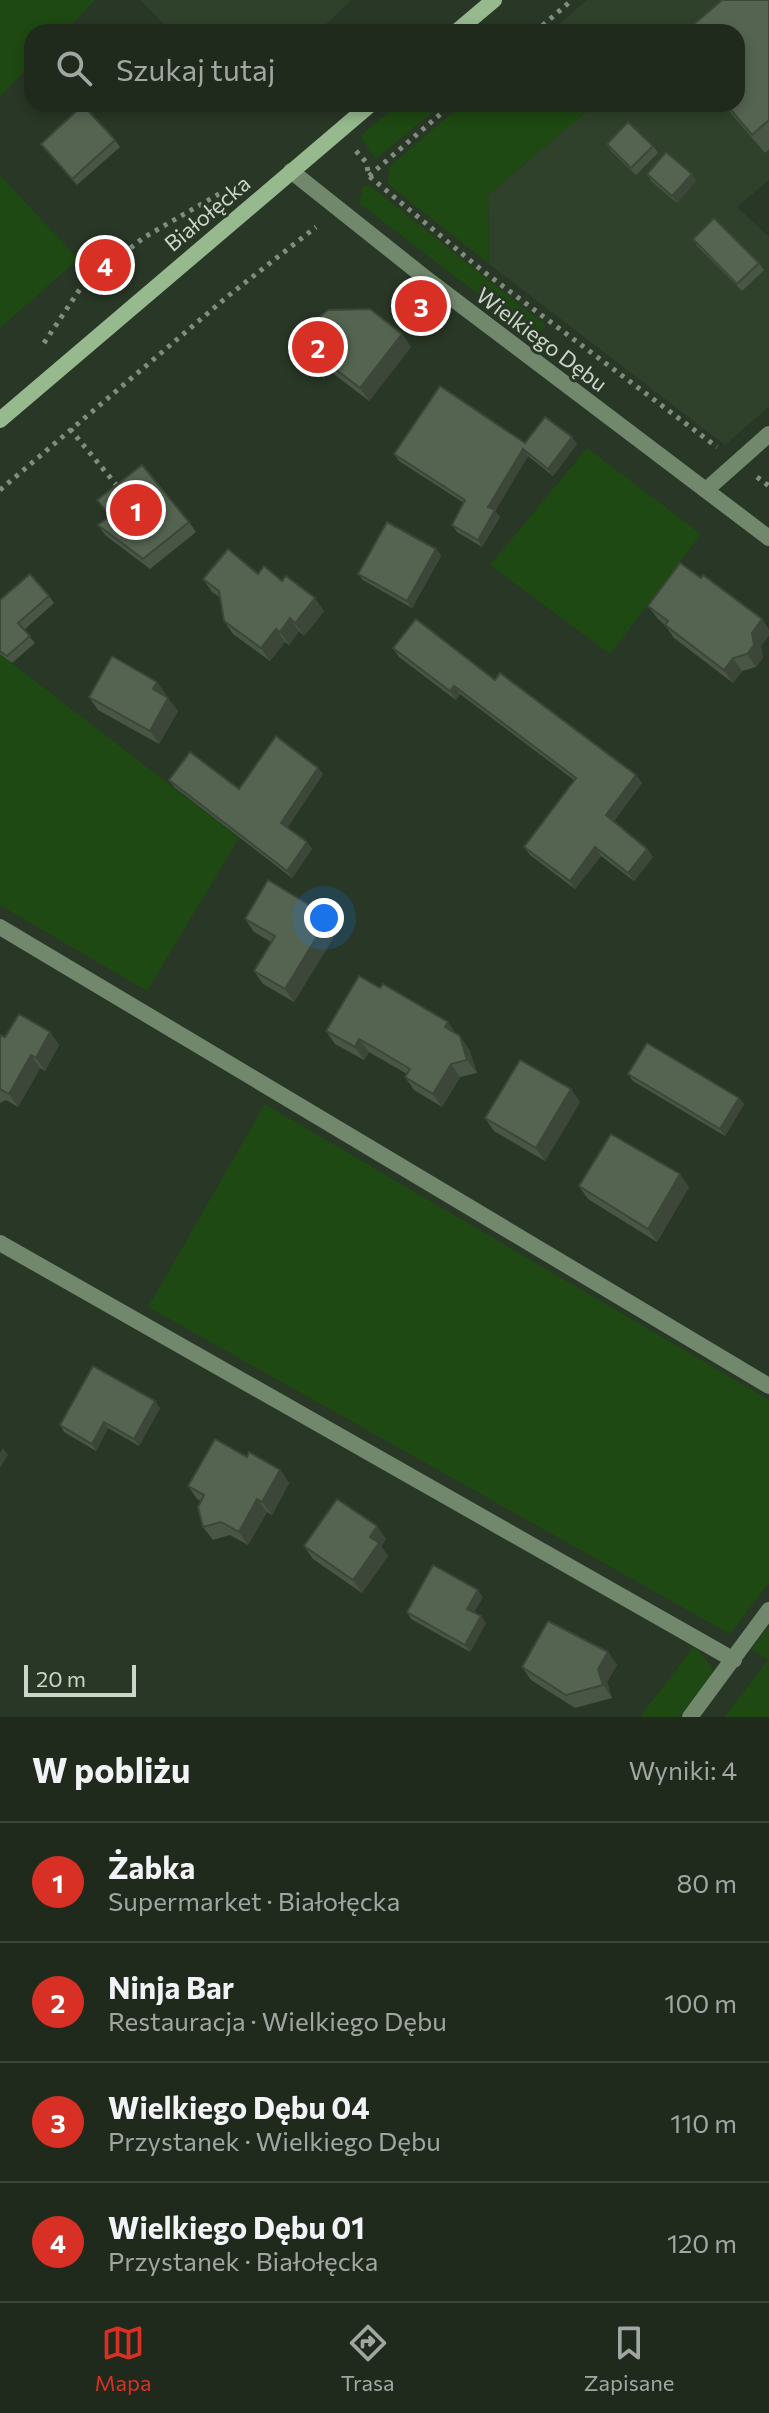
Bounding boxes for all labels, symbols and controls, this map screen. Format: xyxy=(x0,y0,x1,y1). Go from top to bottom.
search box xyxy=(24,24,745,112)
icon: search xyxy=(52,46,96,90)
text: Szukaj tutaj xyxy=(116,50,275,87)
street label: Białołęcka xyxy=(159,169,255,257)
pin: 4 xyxy=(79,235,131,295)
pin: 3 xyxy=(395,276,447,336)
street label: Wielkiego Dębu xyxy=(471,281,613,397)
pin: 2 xyxy=(292,317,344,377)
pin: 1 xyxy=(110,480,162,540)
your location xyxy=(304,898,344,938)
scale bar xyxy=(24,1661,136,1697)
text: 20 m xyxy=(36,1665,86,1692)
text: W pobliżu xyxy=(32,1748,190,1790)
text: Wyniki: 4 xyxy=(629,1754,737,1785)
text: Żabka xyxy=(108,1848,195,1885)
text: 1 xyxy=(52,1867,64,1898)
text: 80 m xyxy=(677,1867,737,1898)
text: Supermarket · Białołęcka xyxy=(108,1885,400,1916)
text: Ninja Bar xyxy=(108,1968,234,2005)
text: 2 xyxy=(51,1987,65,2018)
text: 100 m xyxy=(664,1987,737,2018)
text: Restauracja · Wielkiego Dębu xyxy=(108,2005,447,2036)
text: Wielkiego Dębu 04 xyxy=(108,2088,370,2125)
text: 3 xyxy=(50,2107,66,2138)
text: 110 m xyxy=(670,2107,737,2138)
text: Przystanek · Wielkiego Dębu xyxy=(108,2125,441,2156)
text: Wielkiego Dębu 01 xyxy=(108,2208,365,2245)
text: 4 xyxy=(50,2227,66,2258)
text: 120 m xyxy=(667,2227,737,2258)
text: Przystanek · Białołęcka xyxy=(108,2245,378,2276)
tab: Mapa xyxy=(95,2321,151,2396)
tab: Trasa xyxy=(341,2321,395,2396)
tab: Zapisane xyxy=(584,2321,674,2396)

